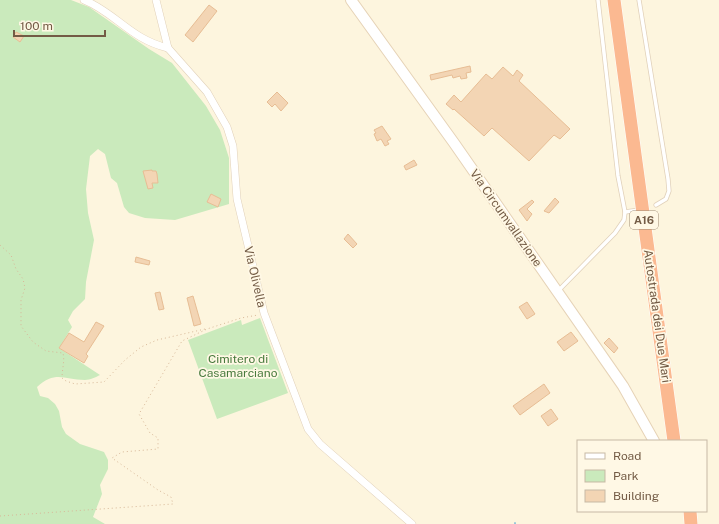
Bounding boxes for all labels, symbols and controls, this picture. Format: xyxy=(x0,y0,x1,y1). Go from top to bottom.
scale bar xyxy=(14,12,105,38)
text: 100 m xyxy=(20,19,53,33)
street label: Via Circumvallazione xyxy=(467,167,545,270)
road number: A16 xyxy=(630,211,658,229)
street label: Via Olivella xyxy=(241,245,269,309)
street label: Autostrada dei Due Mari xyxy=(641,248,673,384)
park label: Cimitero di Casamarciano xyxy=(199,352,278,380)
legend xyxy=(577,440,707,512)
text: Road xyxy=(613,449,641,463)
text: Park xyxy=(613,469,639,483)
text: Building xyxy=(613,489,659,503)

